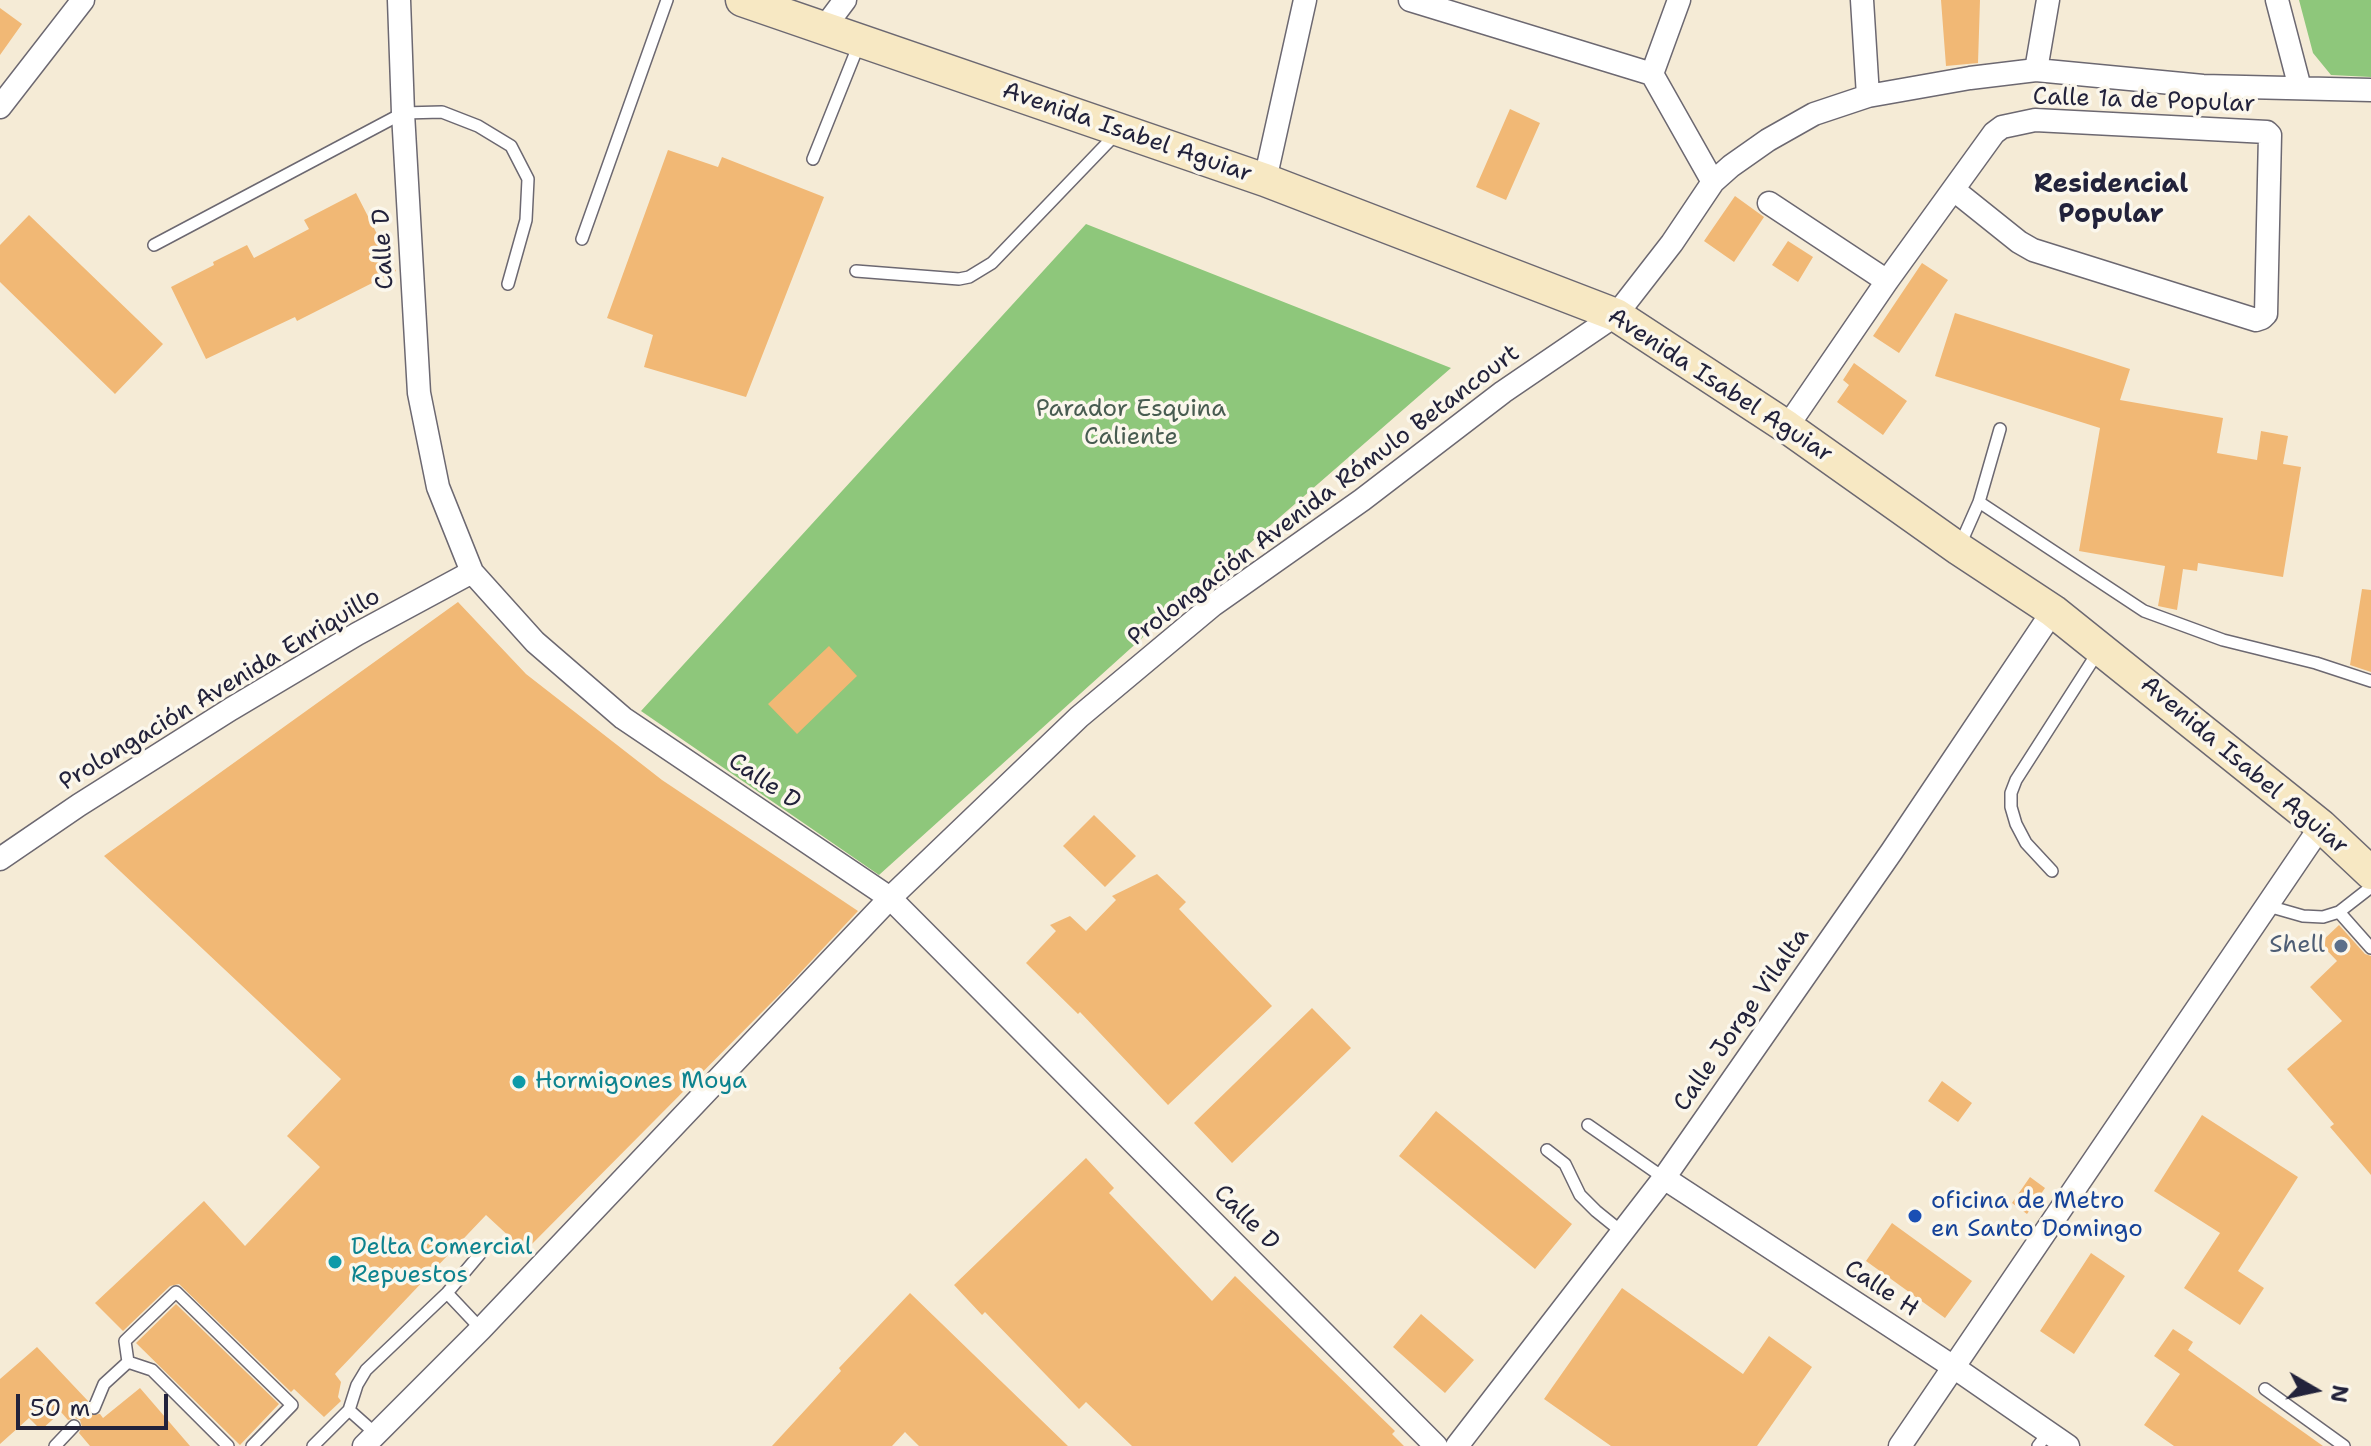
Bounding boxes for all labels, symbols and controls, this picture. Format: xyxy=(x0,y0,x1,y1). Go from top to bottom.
street label: Avenida Isabel Aguiar xyxy=(998,77,1256,189)
street label: Calle 1a de Popular xyxy=(2032,83,2256,119)
district label: Residencial Popular xyxy=(2034,169,2188,230)
street label: Calle D xyxy=(367,208,401,290)
street label: Avenida Isabel Aguiar xyxy=(1602,302,1838,470)
street label: Prolongación Avenida Rómulo Betancourt xyxy=(1123,339,1525,653)
park label: Parador Esquina Caliente xyxy=(1036,396,1226,452)
street label: Prolongación Avenida Enriquillo xyxy=(54,583,386,797)
street label: Avenida Isabel Aguiar xyxy=(2134,671,2354,861)
street label: Calle D xyxy=(722,747,806,817)
street label: Calle Jorge Vilalta xyxy=(1668,923,1816,1117)
place label: Shell xyxy=(2269,932,2325,960)
marker: Shell xyxy=(2332,937,2350,955)
place label: Hormigones Moya xyxy=(535,1068,747,1096)
marker: Hormigones Moya xyxy=(510,1073,528,1091)
street label: Calle D xyxy=(1207,1179,1285,1257)
place label: oficina de Metro en Santo Domingo xyxy=(1931,1188,2143,1244)
marker: oficina de Metro en Santo Domingo xyxy=(1906,1207,1924,1225)
place label: Delta Comercial Repuestos xyxy=(351,1234,532,1290)
marker: Delta Comercial Repuestos xyxy=(326,1253,344,1271)
street label: Calle H xyxy=(1838,1254,1924,1324)
north arrow xyxy=(2275,1350,2355,1430)
scale bar xyxy=(20,1378,172,1428)
text: N xyxy=(2324,1383,2355,1405)
text: 50 m xyxy=(30,1392,90,1424)

